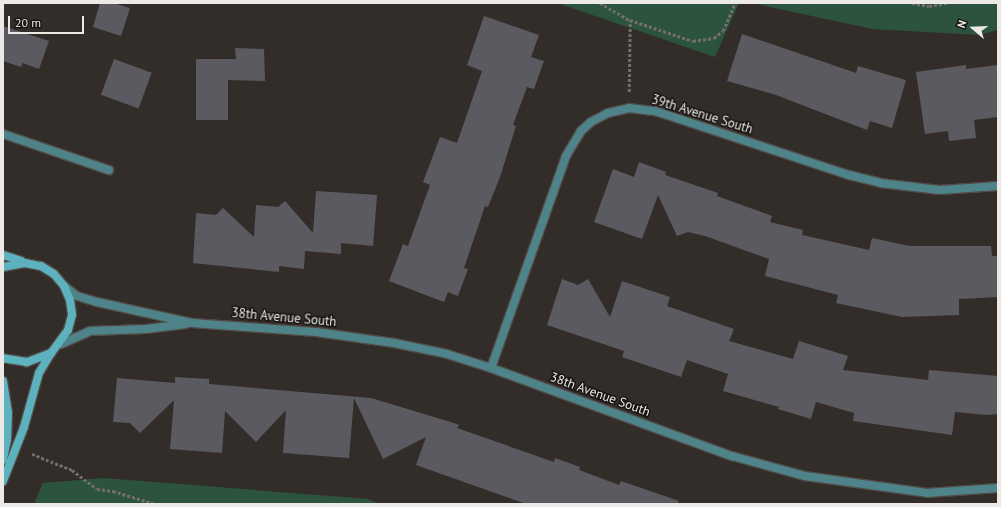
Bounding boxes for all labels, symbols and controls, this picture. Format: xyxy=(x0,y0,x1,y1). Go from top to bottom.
scale bar xyxy=(10,8,86,34)
north arrow xyxy=(953,8,993,48)
text: 20 m xyxy=(15,15,41,30)
text: N xyxy=(954,18,969,30)
street label: 39th Avenue South xyxy=(649,92,755,138)
street label: 38th Avenue South xyxy=(231,306,337,330)
street label: 38th Avenue South xyxy=(548,370,652,420)

